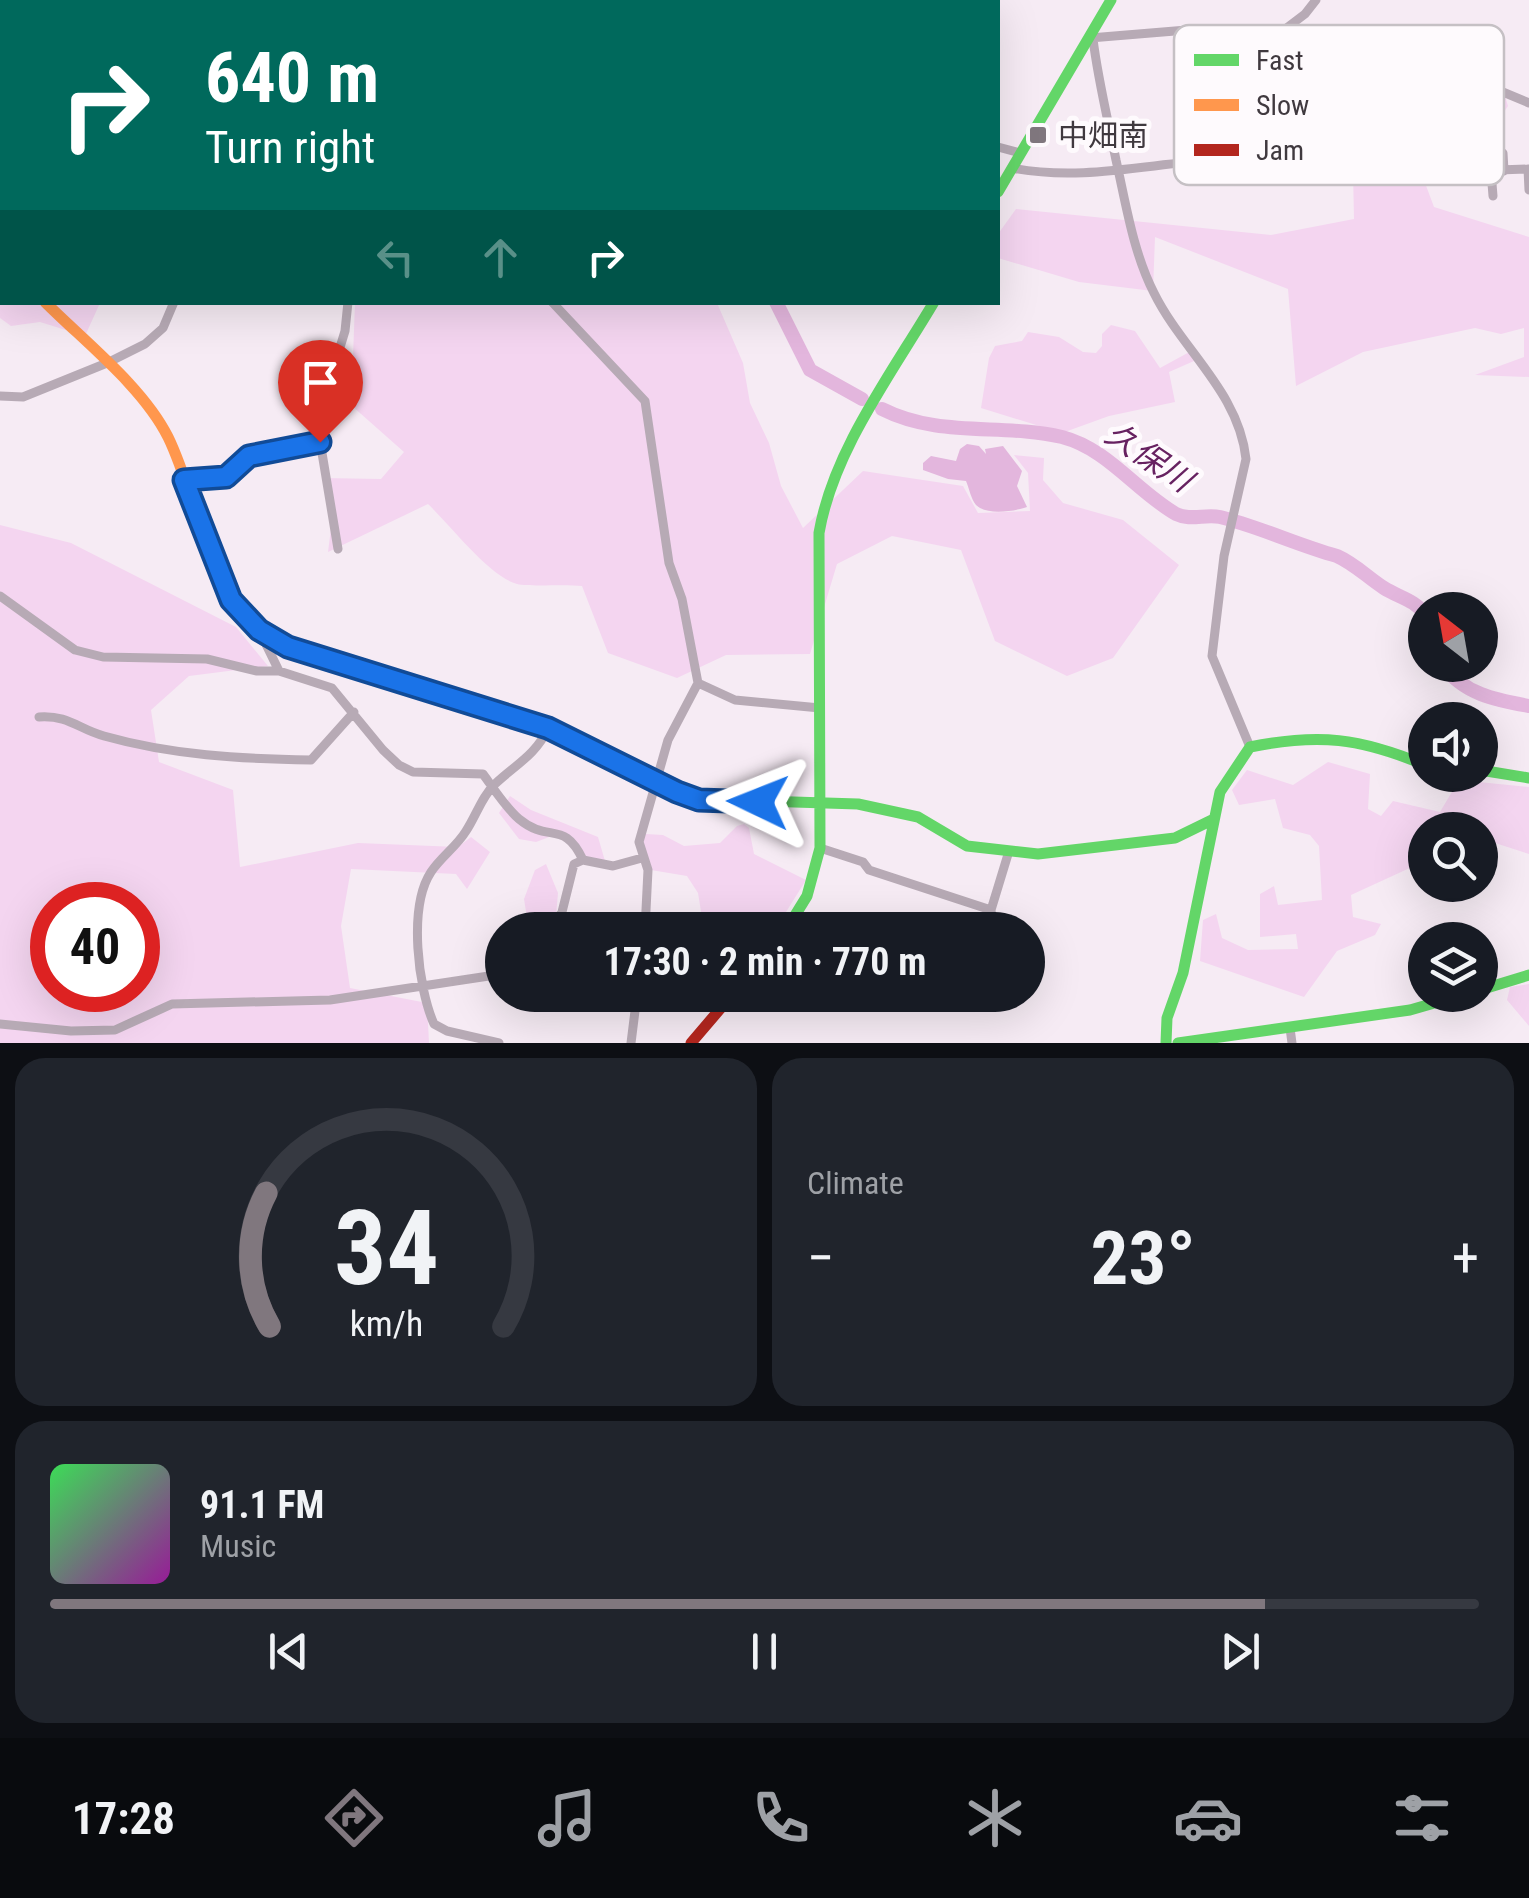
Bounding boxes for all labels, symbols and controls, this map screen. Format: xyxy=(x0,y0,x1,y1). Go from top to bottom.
legend xyxy=(1174,25,1504,185)
text: 640 m xyxy=(205,37,379,119)
icon: right xyxy=(40,40,170,170)
text: Fast xyxy=(1256,44,1303,77)
text: Slow xyxy=(1256,89,1309,122)
place label: 中畑南 xyxy=(1058,118,1148,153)
text: Turn right xyxy=(205,121,375,174)
marker: 中畑南 xyxy=(1027,124,1049,146)
text: Jam xyxy=(1256,134,1304,167)
icon: left xyxy=(368,230,423,285)
icon: ahead xyxy=(473,230,528,285)
icon: right xyxy=(578,230,633,285)
pin xyxy=(278,340,363,443)
icon: arrive xyxy=(293,355,348,410)
water label: 久保川 xyxy=(1099,414,1202,501)
north arrow xyxy=(1408,592,1498,682)
map controls xyxy=(1408,592,1498,1012)
button: sound xyxy=(1408,702,1498,792)
position arrow xyxy=(706,750,810,854)
button: search xyxy=(1408,812,1498,902)
speed limit sign: 40 xyxy=(30,882,160,1012)
button: layers xyxy=(1408,922,1498,1012)
text: 17:30 · 2 min · 770 m xyxy=(604,940,926,984)
text: Climate xyxy=(807,1164,904,1202)
text: 34 xyxy=(333,1188,439,1309)
text: 23° xyxy=(1091,1214,1196,1302)
text: − xyxy=(807,1226,835,1290)
text: + xyxy=(1452,1226,1479,1290)
text: km/h xyxy=(349,1303,423,1345)
text: 91.1 FM xyxy=(200,1483,324,1527)
text: Music xyxy=(200,1527,276,1565)
icon: previous xyxy=(261,1624,316,1679)
icon: pause xyxy=(737,1624,792,1679)
icon: next xyxy=(1213,1624,1268,1679)
icon: directions xyxy=(319,1783,389,1853)
icon: music xyxy=(532,1783,602,1853)
icon: phone xyxy=(746,1783,816,1853)
icon: climate xyxy=(960,1783,1030,1853)
icon: car xyxy=(1173,1783,1243,1853)
icon: filters xyxy=(1387,1783,1457,1853)
text: 17:28 xyxy=(72,1792,175,1845)

